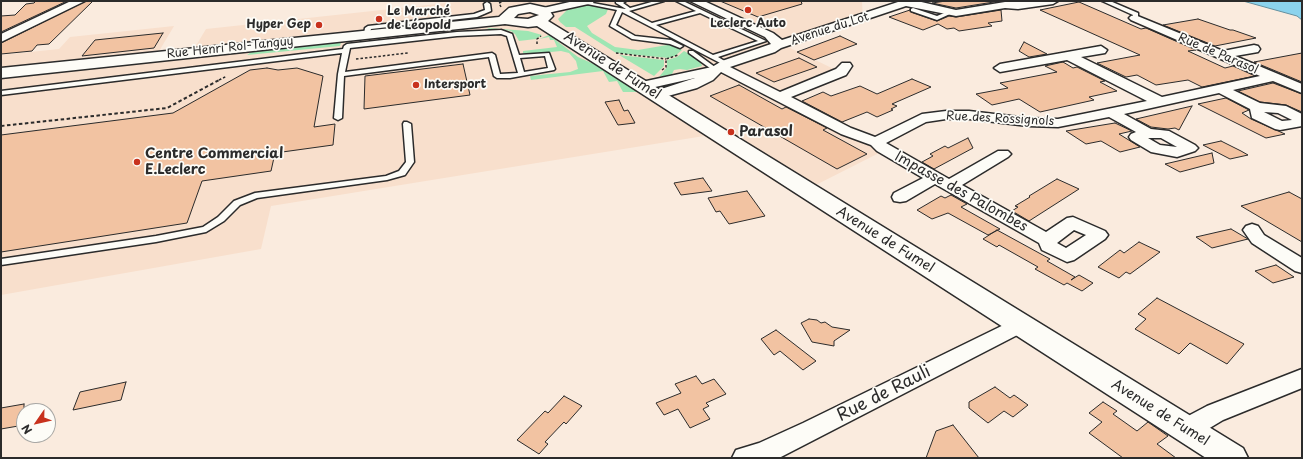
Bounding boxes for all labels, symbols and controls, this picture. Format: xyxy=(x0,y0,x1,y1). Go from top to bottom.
place label: Le Marché de Léopold xyxy=(387,5,451,33)
marker: Leclerc Auto xyxy=(743,5,753,15)
street label: Avenue du Lot xyxy=(789,10,871,48)
marker: Le Marché de Léopold xyxy=(374,14,384,24)
place label: Leclerc Auto xyxy=(710,17,786,31)
place label: Hyper Gep xyxy=(246,18,311,32)
marker: Hyper Gep xyxy=(314,20,324,30)
street label: Avenue de Fumel xyxy=(561,28,663,104)
street label: Rue de Parasol xyxy=(1176,31,1260,77)
street label: Rue Henri Rol-Tanguy xyxy=(166,34,294,62)
place label: Intersport xyxy=(424,78,486,92)
marker: Intersport xyxy=(411,80,421,90)
street label: Rue des Rossignols xyxy=(946,109,1054,129)
place label: Parasol xyxy=(739,124,793,140)
marker: Parasol xyxy=(726,127,736,137)
place label: Centre Commercial E.Leclerc xyxy=(145,146,283,178)
street label: Impasse des Palombes xyxy=(892,148,1030,236)
marker: Centre Commercial E.Leclerc xyxy=(132,157,142,167)
street label: Avenue de Fumel xyxy=(833,203,937,277)
street label: Rue de Rauli xyxy=(834,362,934,426)
street label: Avenue de Fumel xyxy=(1108,376,1212,450)
north arrow xyxy=(16,403,56,443)
text: N xyxy=(17,421,36,438)

